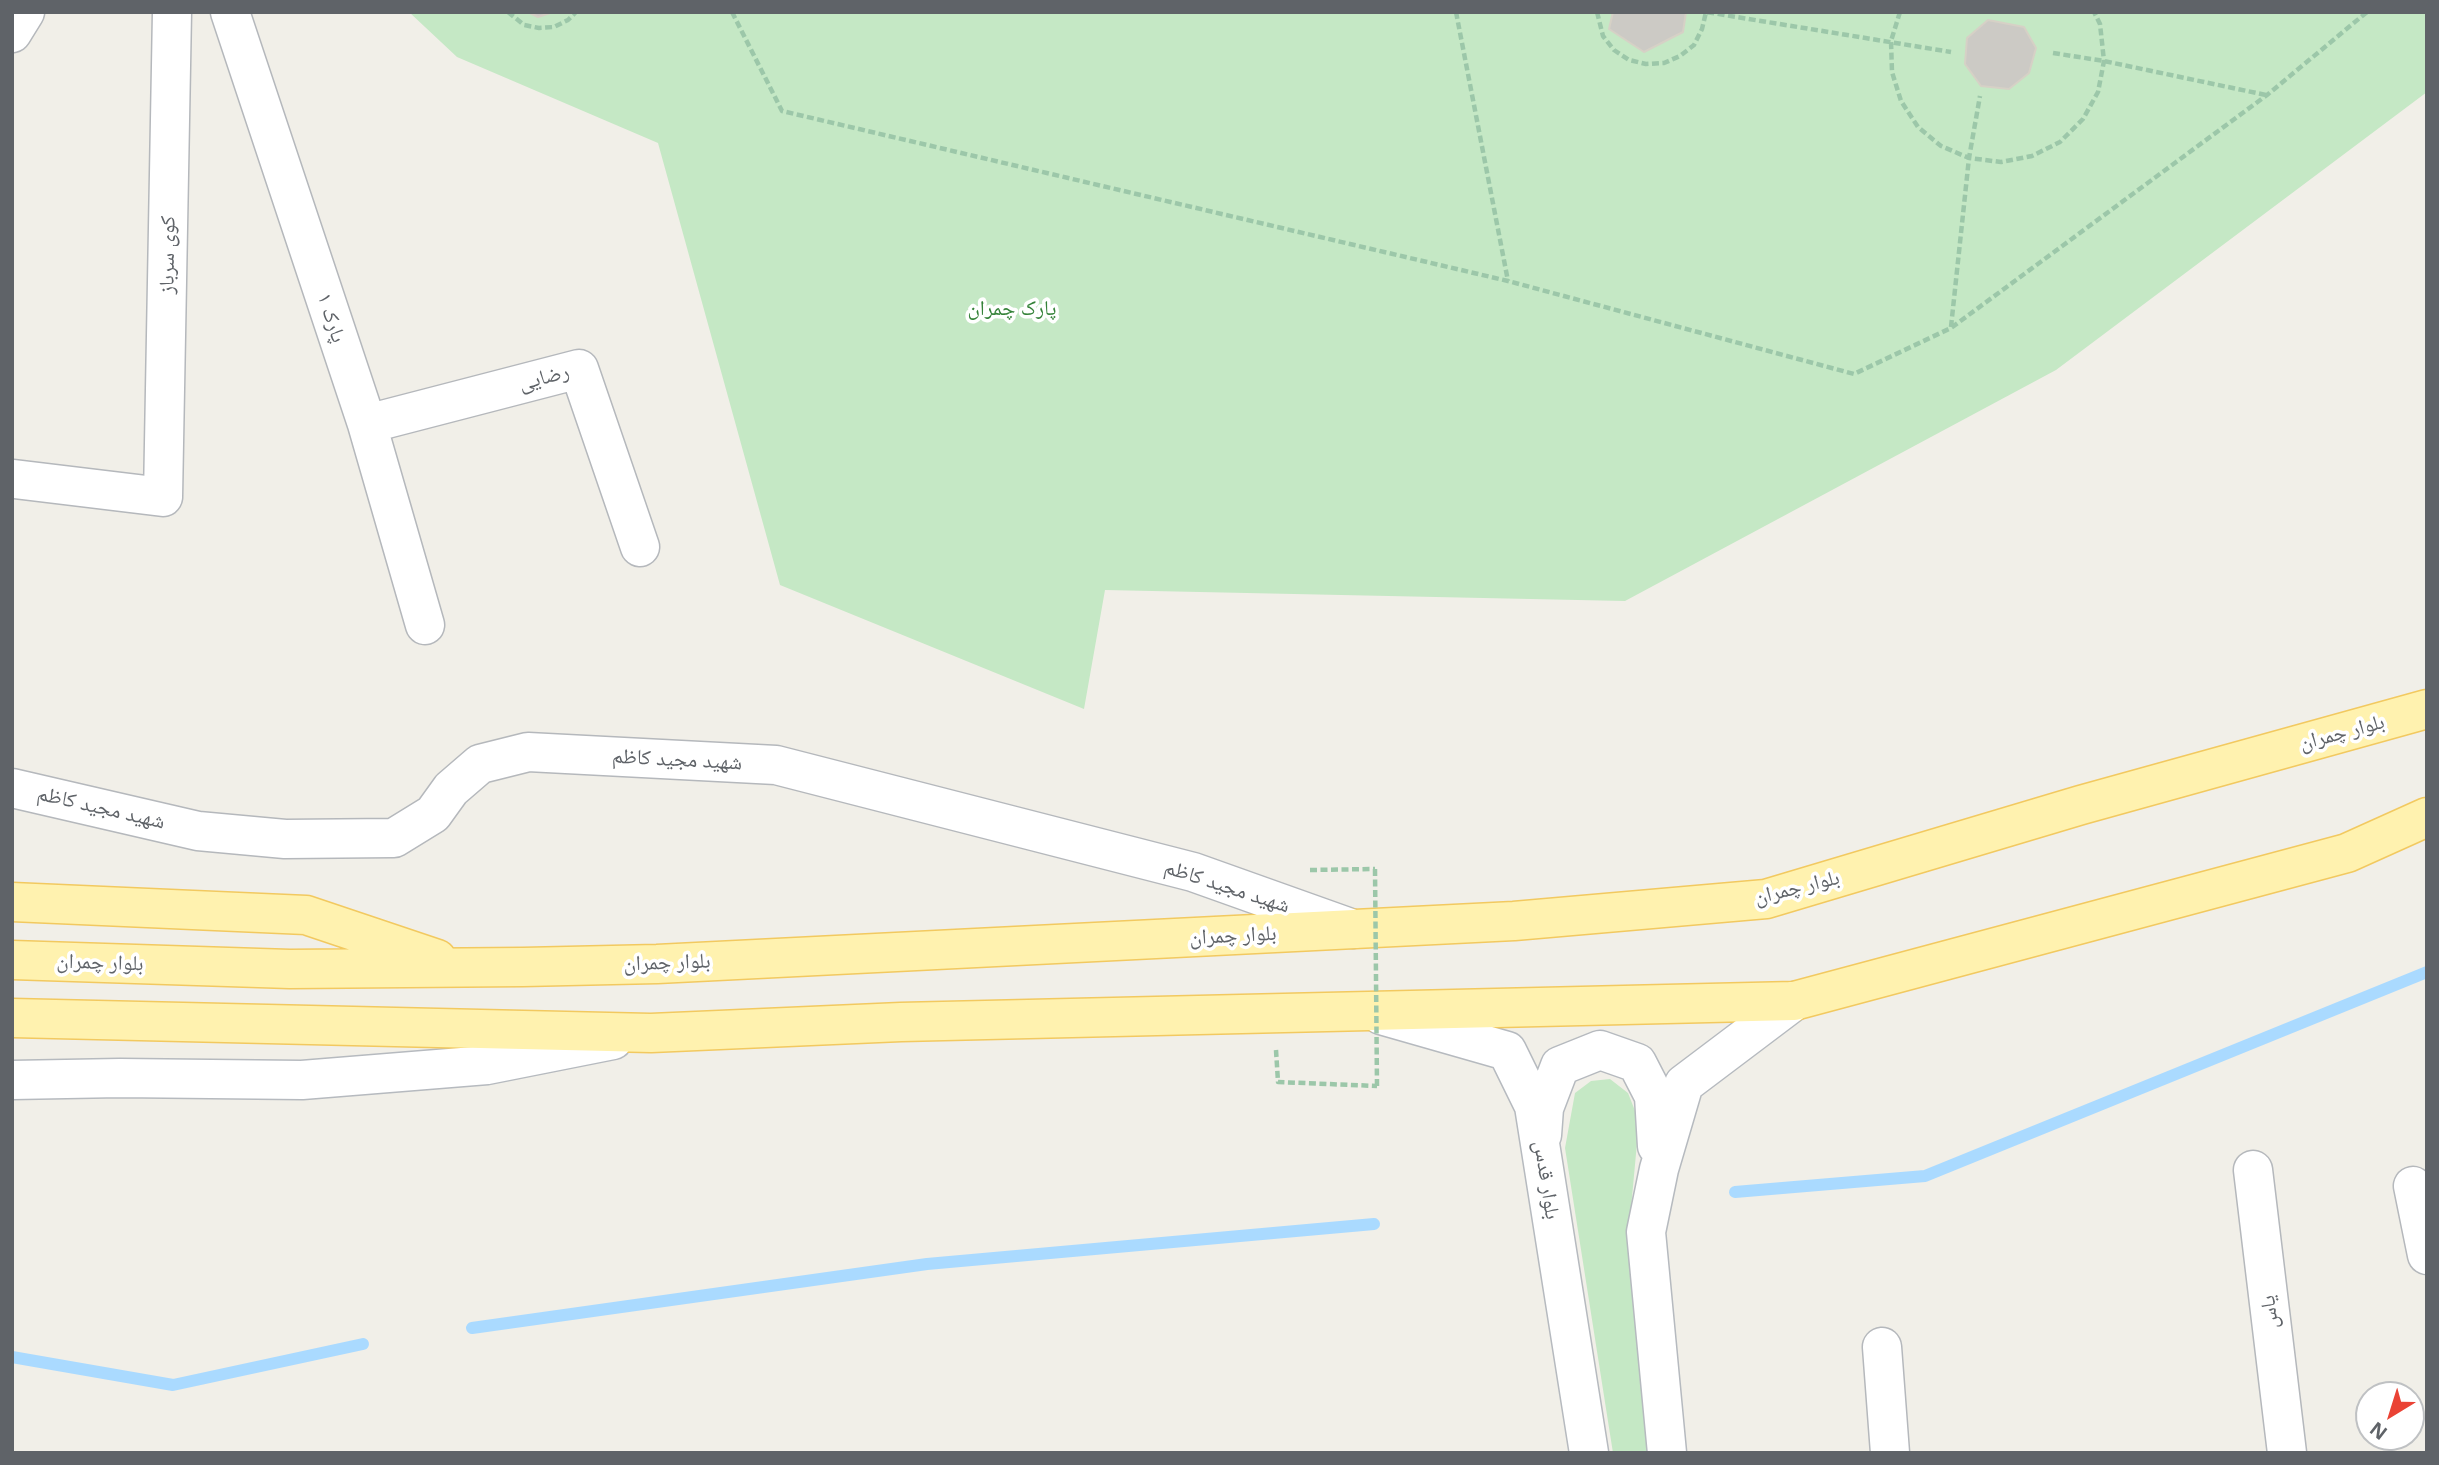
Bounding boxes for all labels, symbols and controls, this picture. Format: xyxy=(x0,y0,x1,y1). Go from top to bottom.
street label: کوی سرباز xyxy=(155,216,181,294)
street label: پارک ۱ xyxy=(311,290,351,346)
park label: پارک چمران xyxy=(967,296,1057,322)
street label: رضایی xyxy=(516,359,572,397)
street label: بلوار چمران xyxy=(2297,710,2387,756)
street label: شهید مجید کاظم xyxy=(611,744,743,776)
street label: شهید مجید کاظم xyxy=(35,781,167,835)
street label: شهید مجید کاظم xyxy=(1161,855,1293,919)
street label: بلوار چمران xyxy=(1752,865,1842,911)
street label: بلوار چمران xyxy=(1189,921,1277,951)
street label: بلوار چمران xyxy=(56,949,144,977)
street label: بلوار چمران xyxy=(623,949,711,977)
street label: بلوار قدس xyxy=(1527,1139,1565,1221)
street label: یاس xyxy=(2255,1294,2285,1330)
north arrow xyxy=(2355,1381,2425,1451)
text: N xyxy=(2364,1416,2392,1446)

